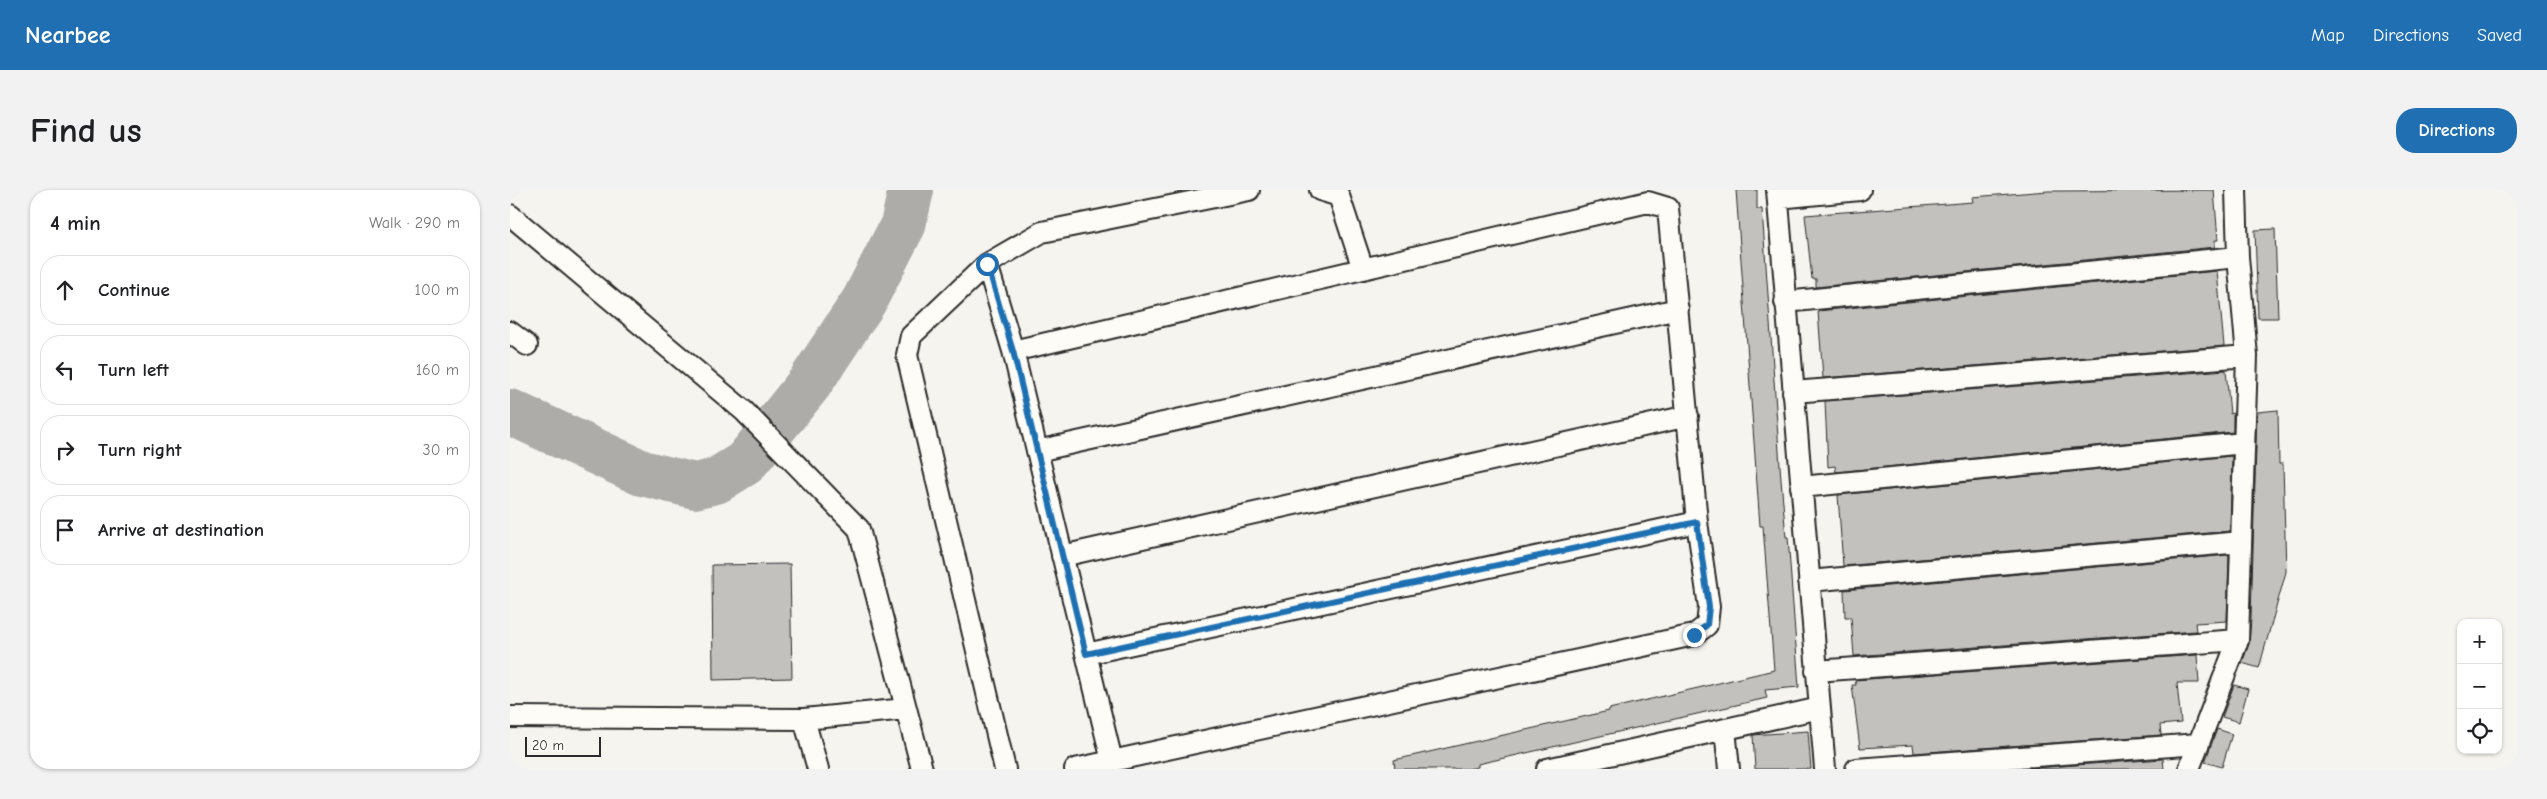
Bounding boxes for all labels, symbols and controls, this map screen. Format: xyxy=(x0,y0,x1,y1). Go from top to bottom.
text: Nearbee xyxy=(25,21,110,49)
text: Map xyxy=(2311,25,2345,46)
text: Directions xyxy=(2373,25,2449,46)
text: Saved xyxy=(2477,25,2522,46)
button: Directions xyxy=(2396,108,2517,153)
text: Find us xyxy=(30,110,142,151)
text: 4 min xyxy=(50,211,101,235)
text: Walk · 290 m xyxy=(369,214,460,232)
route start xyxy=(976,253,999,276)
icon: ahead xyxy=(51,276,79,304)
text: Continue xyxy=(98,279,170,301)
text: 100 m xyxy=(415,281,459,299)
icon: left xyxy=(51,356,79,384)
text: Turn left xyxy=(98,359,169,381)
text: 160 m xyxy=(416,361,459,379)
icon: right xyxy=(51,436,79,464)
text: Turn right xyxy=(98,439,182,461)
text: 30 m xyxy=(423,441,459,459)
icon: arrive xyxy=(51,516,79,544)
text: Arrive at destination xyxy=(98,519,264,541)
map controls xyxy=(2457,619,2502,754)
button: + xyxy=(2457,619,2502,664)
route end xyxy=(1683,624,1706,647)
button: − xyxy=(2457,664,2502,709)
button: locate xyxy=(2457,709,2502,754)
scale bar xyxy=(525,734,601,757)
text: 20 m xyxy=(532,737,564,754)

